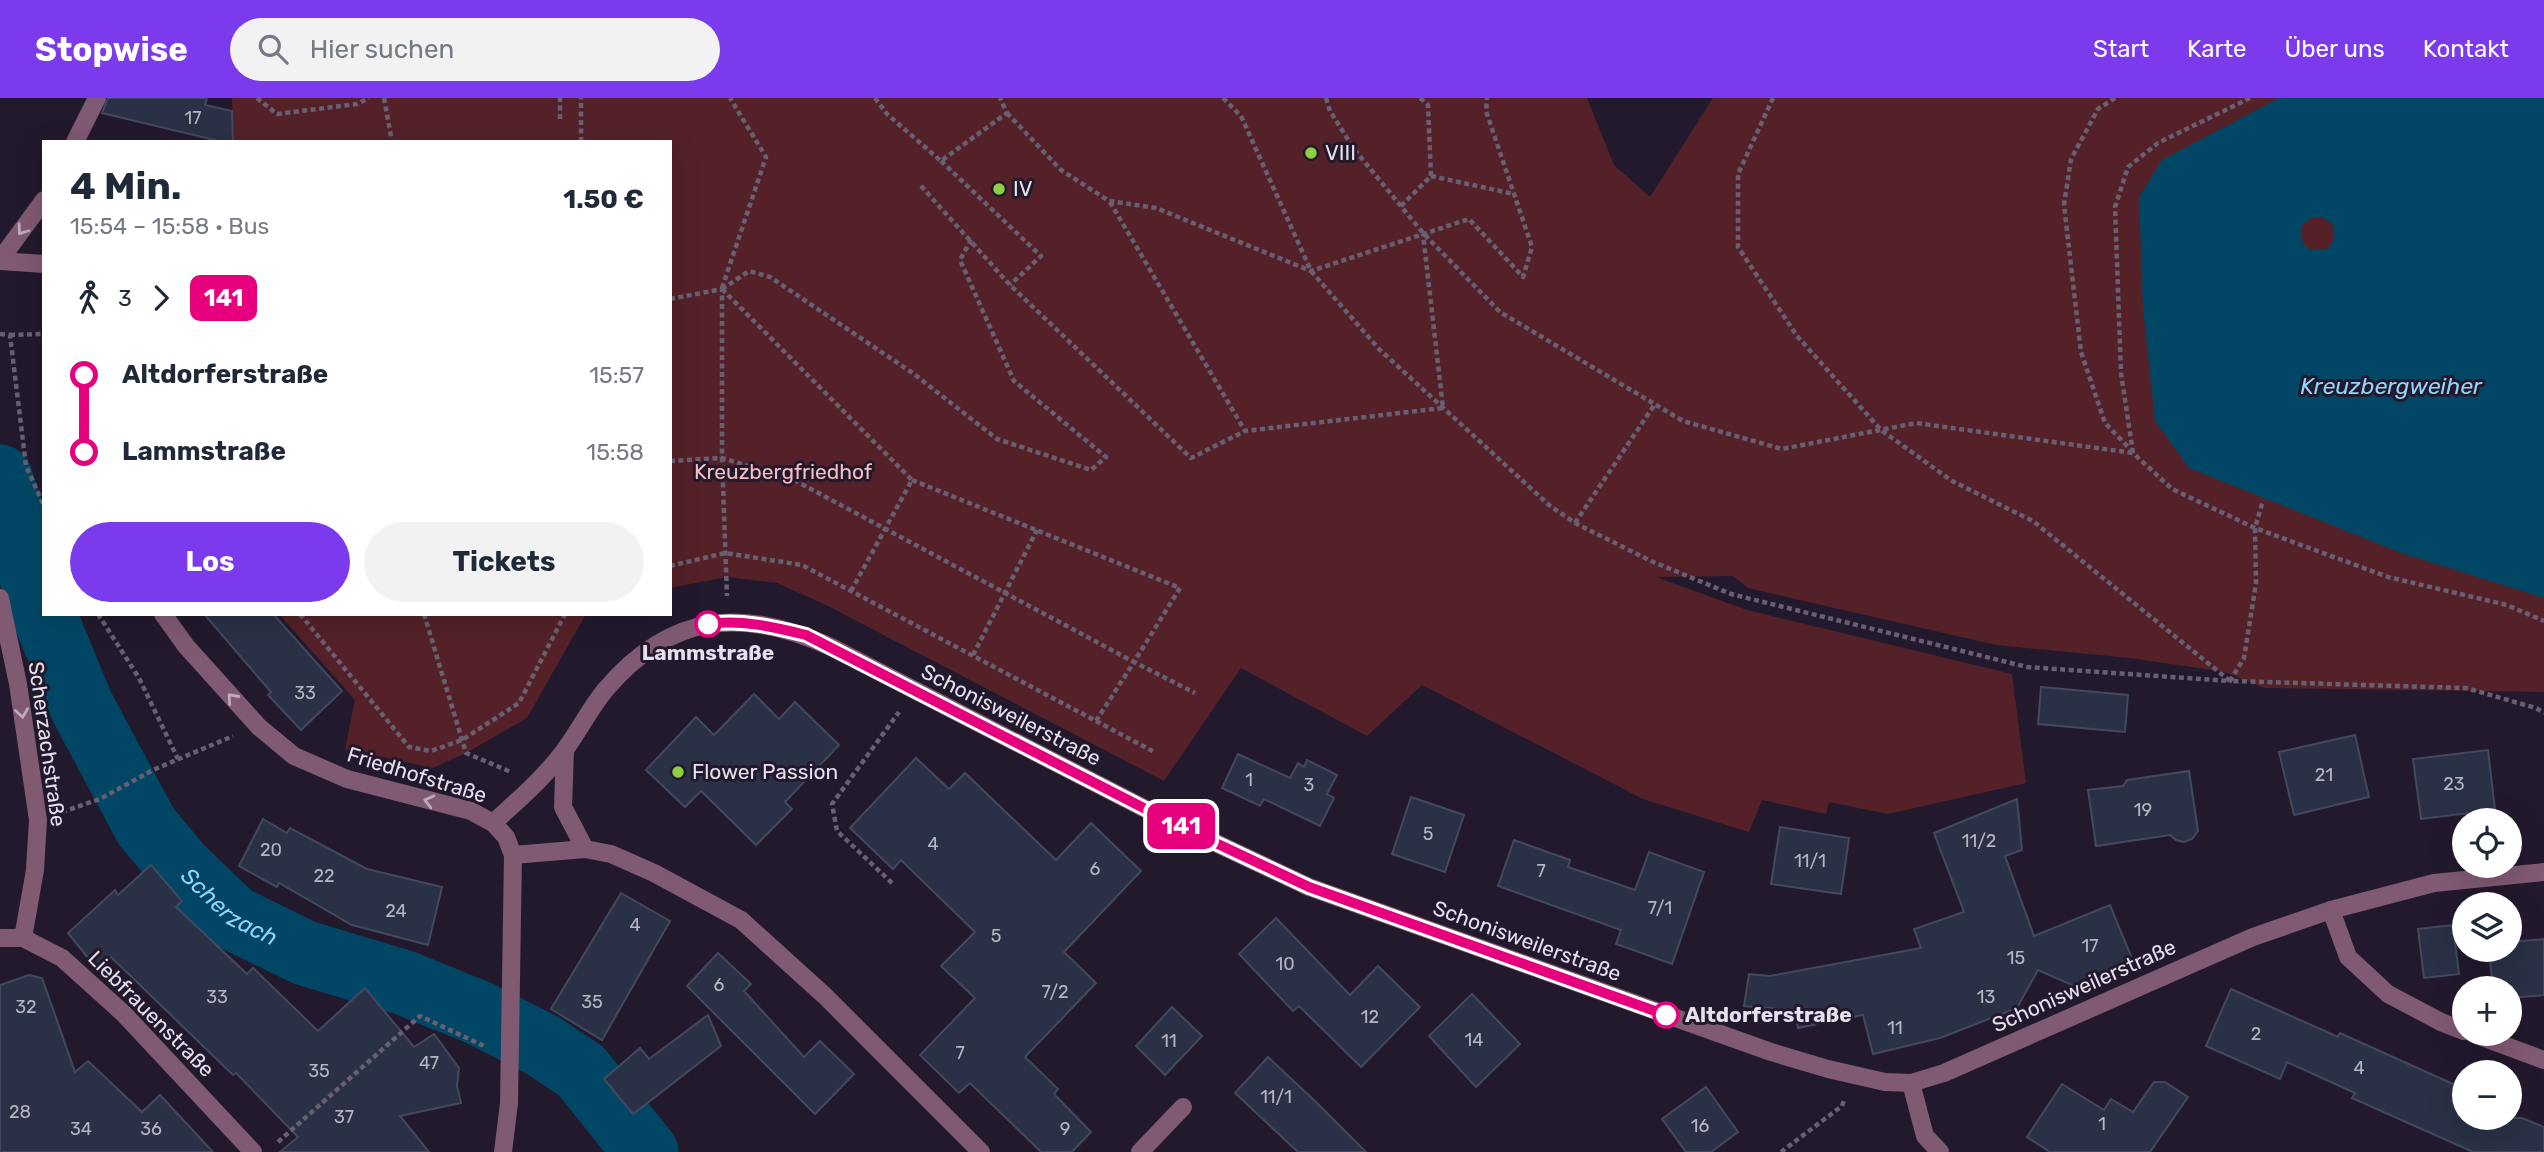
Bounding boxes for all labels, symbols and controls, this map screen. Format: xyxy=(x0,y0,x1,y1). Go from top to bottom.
search box xyxy=(230,18,720,81)
text: Stopwise xyxy=(35,30,188,69)
icon: search xyxy=(254,30,292,68)
text: Hier suchen xyxy=(310,34,454,65)
text: Start xyxy=(2093,35,2149,63)
text: Karte xyxy=(2187,35,2247,63)
text: Über uns xyxy=(2285,35,2385,63)
text: Kontakt xyxy=(2423,35,2509,63)
house number: 17 xyxy=(185,107,201,129)
place label: VIII xyxy=(1325,140,1356,165)
marker: VIII xyxy=(1303,145,1319,161)
text: 4 Min. xyxy=(70,163,182,209)
place label: IV xyxy=(1013,176,1033,201)
marker: IV xyxy=(991,181,1007,197)
text: 1.50 € xyxy=(563,184,644,215)
text: 15:54 – 15:58 · Bus xyxy=(70,212,269,240)
one-way arrow xyxy=(18,222,30,235)
icon: walk xyxy=(70,279,108,317)
icon: forward xyxy=(142,279,180,317)
text: 3 xyxy=(118,284,132,312)
text: 141 xyxy=(204,284,243,312)
text: Altdorferstraße xyxy=(122,359,328,390)
text: 15:57 xyxy=(589,361,644,389)
water label: Kreuzbergweiher xyxy=(2300,372,2483,400)
text: Lammstraße xyxy=(122,436,286,467)
text: 15:58 xyxy=(586,438,644,466)
park label: Kreuzbergfriedhof xyxy=(694,459,872,484)
button: Los xyxy=(70,522,350,602)
button: Tickets xyxy=(364,522,644,602)
marker: Lammstraße xyxy=(695,611,721,637)
place label: Lammstraße xyxy=(642,640,774,665)
street label: Schonisweilerstraße xyxy=(917,658,1105,771)
street label: Scherzachstraße xyxy=(24,660,71,828)
house number: 33 xyxy=(294,682,316,704)
one-way arrow xyxy=(228,693,240,706)
one-way arrow xyxy=(14,707,29,719)
street label: Friedhofstraße xyxy=(344,741,490,808)
place label: Flower Passion xyxy=(692,759,838,784)
marker: Flower Passion xyxy=(670,764,686,780)
house number: 21 xyxy=(2315,764,2333,786)
house number: 1 xyxy=(1245,769,1253,791)
house number: 23 xyxy=(2443,773,2465,795)
house number: 3 xyxy=(1304,774,1314,796)
one-way arrow xyxy=(423,795,435,809)
house number: 19 xyxy=(2134,799,2152,821)
line badge: 141 xyxy=(1141,803,1221,849)
map controls xyxy=(2452,808,2522,1130)
button: locate xyxy=(2452,808,2522,878)
text: 141 xyxy=(1161,812,1201,840)
house number: 5 xyxy=(1423,823,1433,845)
house number: 11/2 xyxy=(1962,830,1996,852)
house number: 4 xyxy=(927,833,939,855)
house number: 20 xyxy=(260,839,282,861)
house number: 11/1 xyxy=(1794,850,1826,872)
house number: 6 xyxy=(1090,858,1101,880)
house number: 7 xyxy=(1536,860,1546,882)
water label: Scherzach xyxy=(175,862,282,952)
house number: 22 xyxy=(313,865,335,887)
button: layers xyxy=(2452,892,2522,962)
street label: Schonisweilerstraße xyxy=(1430,895,1625,986)
house number: 7/1 xyxy=(1648,897,1672,919)
house number: 24 xyxy=(385,900,407,922)
house number: 4 xyxy=(629,914,641,936)
house number: 5 xyxy=(991,925,1001,947)
street label: Schonisweilerstraße xyxy=(1988,934,2180,1037)
house number: 17 xyxy=(2082,935,2098,957)
street label: Liebfrauenstraße xyxy=(83,945,220,1082)
house number: 15 xyxy=(2007,947,2025,969)
house number: 10 xyxy=(1275,953,1295,975)
house number: 6 xyxy=(714,974,725,996)
button: + xyxy=(2452,976,2522,1046)
house number: 7/2 xyxy=(1041,981,1069,1003)
house number: 33 xyxy=(206,986,228,1008)
house number: 13 xyxy=(1977,986,1995,1008)
house number: 35 xyxy=(581,991,603,1013)
house number: 32 xyxy=(15,996,37,1018)
marker: Altdorferstraße xyxy=(1653,1002,1679,1028)
place label: Altdorferstraße xyxy=(1685,1002,1852,1027)
house number: 12 xyxy=(1361,1006,1379,1028)
house number: 11 xyxy=(1887,1017,1903,1039)
house number: 2 xyxy=(2251,1023,2261,1045)
house number: 14 xyxy=(1465,1029,1483,1051)
house number: 11 xyxy=(1161,1030,1177,1052)
house number: 7 xyxy=(955,1042,965,1064)
house number: 47 xyxy=(419,1052,439,1074)
house number: 4 xyxy=(2353,1057,2365,1079)
house number: 35 xyxy=(308,1060,330,1082)
button: − xyxy=(2452,1060,2522,1130)
house number: 11/1 xyxy=(1260,1086,1292,1108)
house number: 28 xyxy=(9,1101,31,1123)
house number: 37 xyxy=(334,1106,354,1128)
house number: 1 xyxy=(2098,1113,2106,1135)
house number: 16 xyxy=(1691,1115,1709,1137)
house number: 34 xyxy=(70,1118,92,1140)
house number: 36 xyxy=(140,1118,162,1140)
house number: 9 xyxy=(1060,1118,1070,1140)

